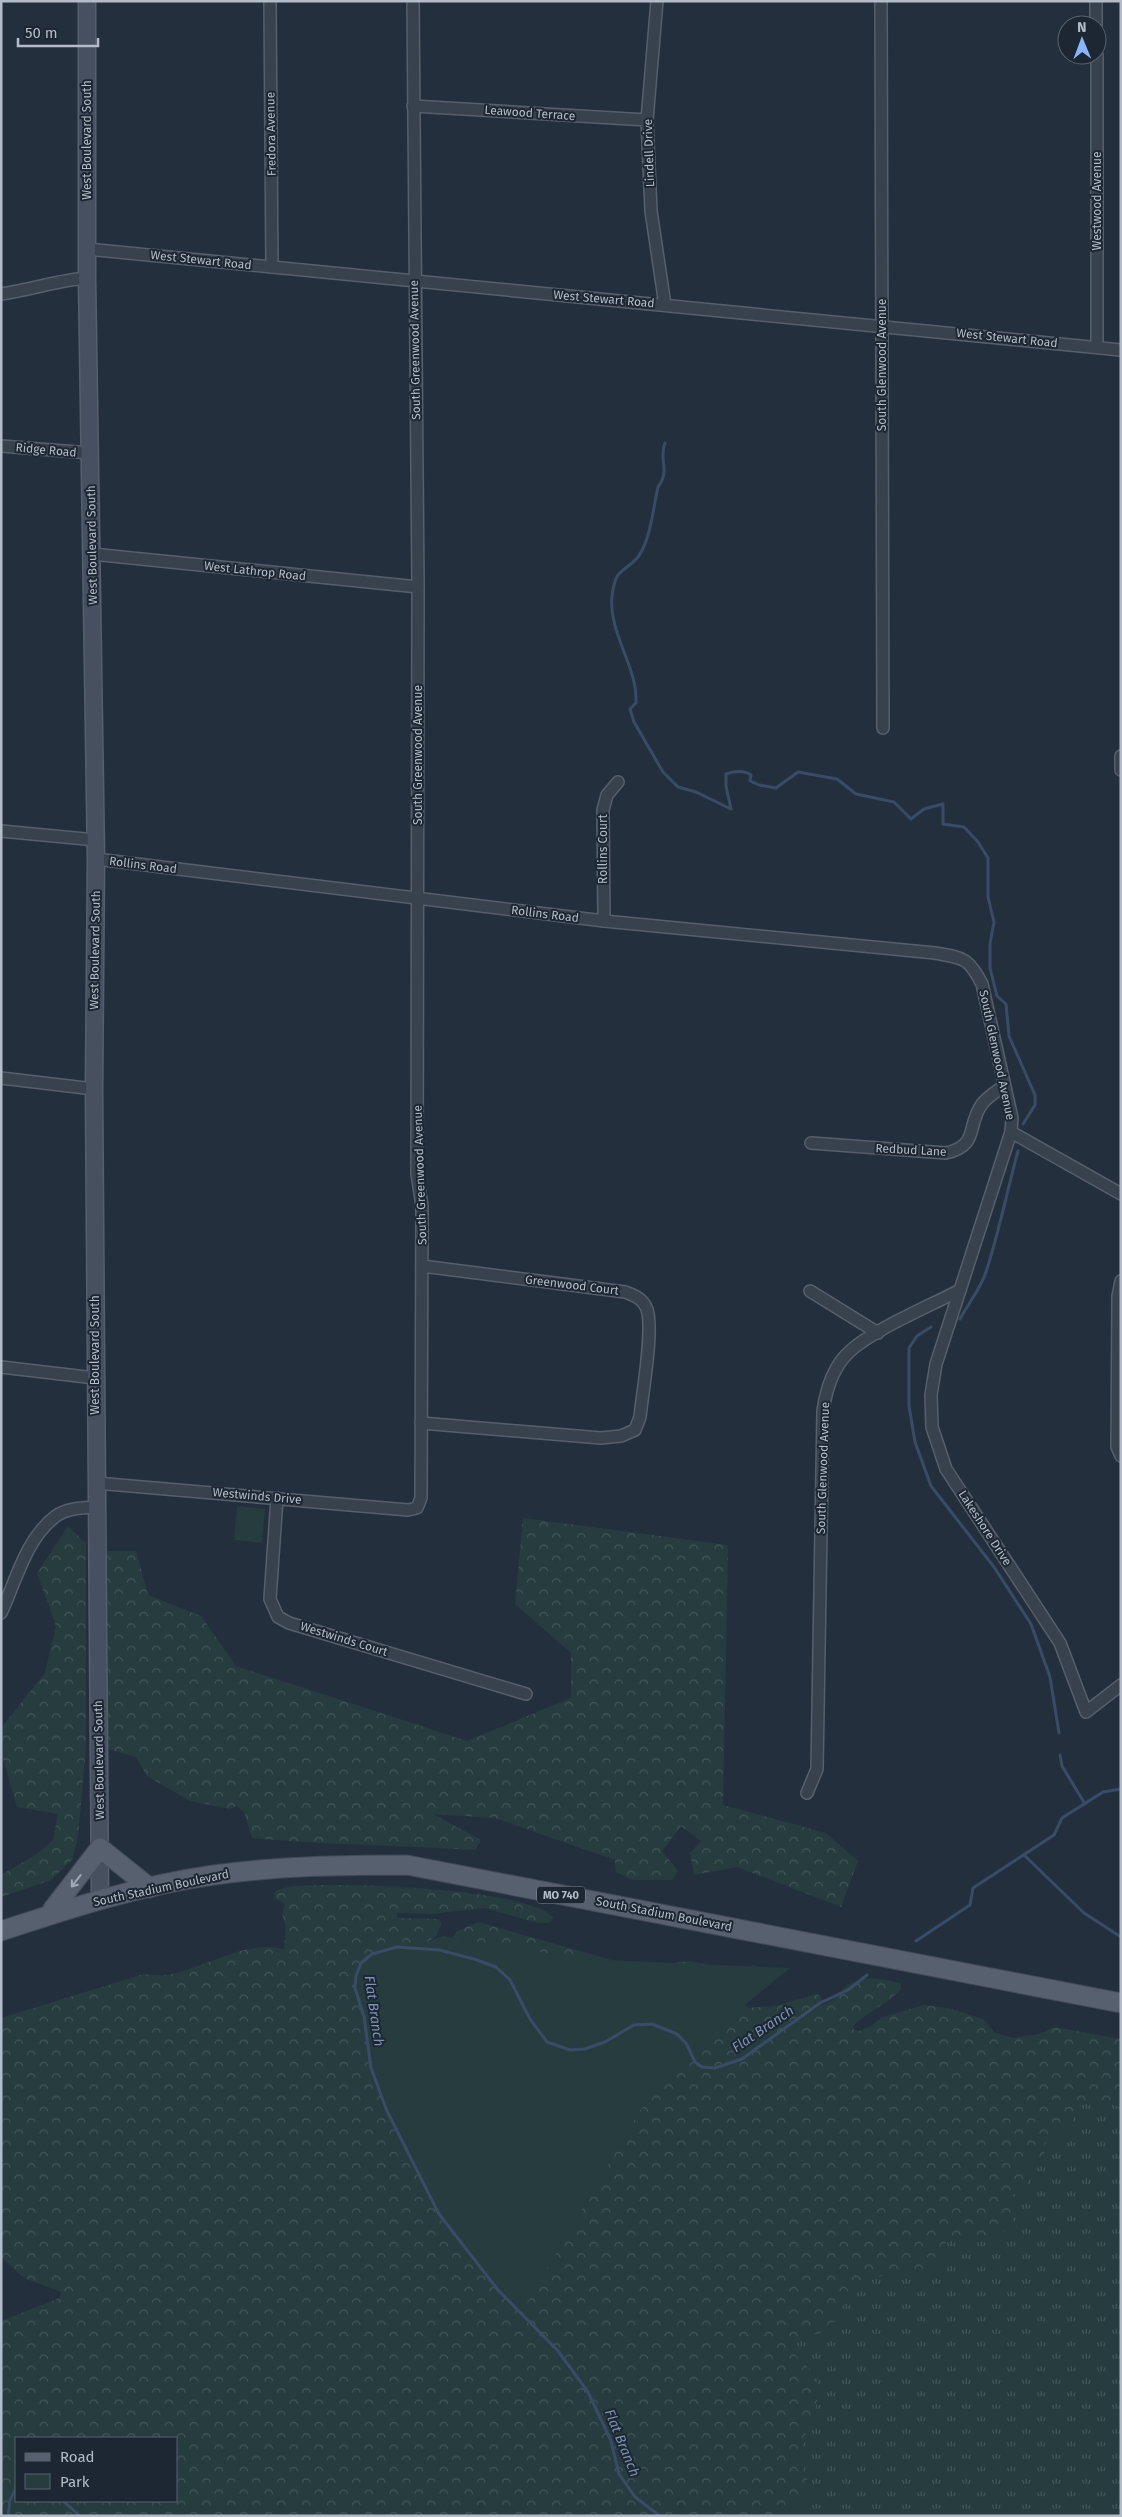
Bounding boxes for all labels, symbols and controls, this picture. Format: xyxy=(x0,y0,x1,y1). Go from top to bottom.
scale bar xyxy=(18,15,98,47)
north arrow xyxy=(1057,15,1107,65)
text: N xyxy=(1077,19,1087,36)
text: 50 m xyxy=(25,24,58,42)
street label: West Boulevard South xyxy=(80,80,94,200)
street label: Fredora Avenue xyxy=(263,92,279,176)
street label: Leawood Terrace xyxy=(484,103,576,123)
street label: Lindell Drive xyxy=(641,119,657,187)
street label: Westwood Avenue xyxy=(1090,151,1104,251)
street label: West Stewart Road xyxy=(150,248,252,272)
street label: South Greenwood Avenue xyxy=(407,280,423,420)
street label: West Stewart Road xyxy=(553,288,655,310)
street label: South Glenwood Avenue xyxy=(875,299,889,431)
street label: West Stewart Road xyxy=(956,326,1058,350)
street label: Ridge Road xyxy=(15,440,77,460)
street label: West Boulevard South xyxy=(84,485,100,605)
street label: West Lathrop Road xyxy=(203,559,307,583)
street label: South Greenwood Avenue xyxy=(411,685,425,825)
street label: Rollins Court xyxy=(596,813,610,884)
street label: Rollins Road xyxy=(108,854,178,876)
street label: West Boulevard South xyxy=(87,890,103,1010)
street label: Rollins Road xyxy=(510,903,580,925)
street label: South Glenwood Avenue xyxy=(976,989,1018,1121)
street label: South Greenwood Avenue xyxy=(411,1105,429,1245)
street label: Redbud Lane xyxy=(875,1141,947,1159)
street label: Greenwood Court xyxy=(524,1272,620,1298)
street label: West Boulevard South xyxy=(88,1295,102,1415)
street label: South Glenwood Avenue xyxy=(814,1402,832,1534)
street label: Westwinds Drive xyxy=(212,1485,302,1507)
street label: Lakeshore Drive xyxy=(956,1488,1014,1568)
street label: Westwinds Court xyxy=(299,1619,390,1659)
street label: West Boulevard South xyxy=(91,1700,107,1820)
street label: South Stadium Boulevard xyxy=(92,1867,230,1909)
one-way arrow xyxy=(71,1874,82,1887)
road number: MO 740 xyxy=(537,1886,585,1904)
street label: South Stadium Boulevard xyxy=(595,1894,733,1934)
water label: Flat Branch xyxy=(361,1974,387,2048)
water label: Flat Branch xyxy=(729,2002,797,2056)
water label: Flat Branch xyxy=(601,2407,643,2479)
legend xyxy=(15,2437,178,2502)
text: Road xyxy=(60,2448,95,2466)
text: Park xyxy=(60,2473,90,2491)

